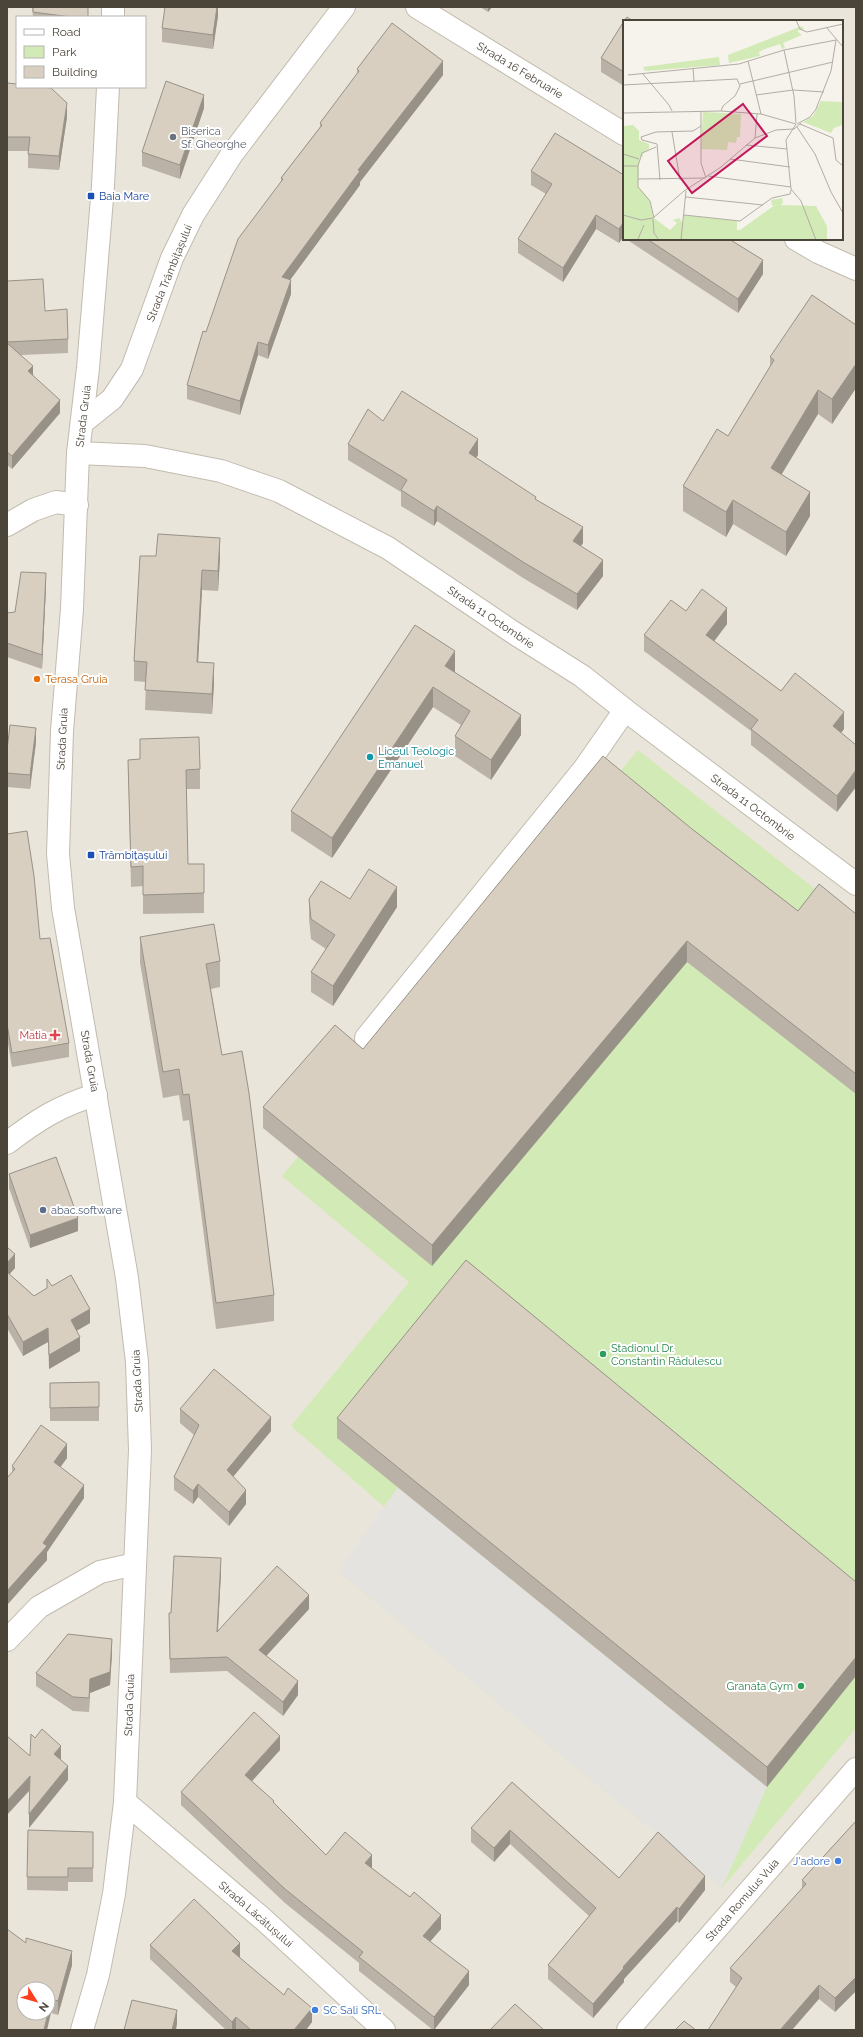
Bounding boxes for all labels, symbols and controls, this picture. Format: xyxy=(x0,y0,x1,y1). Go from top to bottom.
legend xyxy=(16,16,146,88)
inset map xyxy=(623,20,843,240)
text: Road xyxy=(52,25,81,39)
street label: Strada 16 Februarie xyxy=(474,40,566,102)
text: Park xyxy=(52,45,77,59)
text: Building xyxy=(52,65,98,79)
place label: Biserica Sf. Gheorghe xyxy=(181,125,247,151)
marker: Biserica Sf. Gheorghe xyxy=(168,132,178,142)
place label: Baia Mare xyxy=(99,190,150,203)
marker: Baia Mare xyxy=(86,191,96,201)
street label: Strada Trâmbițașului xyxy=(144,223,195,324)
street label: Strada Gruia xyxy=(73,384,94,448)
street label: Strada 11 Octombrie xyxy=(445,584,537,652)
place label: Terasa Gruia xyxy=(45,673,108,686)
marker: Terasa Gruia xyxy=(32,674,42,684)
street label: Strada Gruia xyxy=(54,708,71,771)
place label: Liceul Teologic Emanuel xyxy=(378,745,454,771)
marker: Liceul Teologic Emanuel xyxy=(365,752,375,762)
street label: Strada 11 Octombrie xyxy=(708,772,798,844)
place label: Trâmbițașului xyxy=(99,849,167,862)
marker: Trâmbițașului xyxy=(86,850,96,860)
place label: Matia xyxy=(19,1029,47,1042)
street label: Strada Gruia xyxy=(78,1029,101,1093)
marker: Matia xyxy=(50,1030,60,1040)
place label: abac.software xyxy=(51,1204,122,1217)
marker: abac.software xyxy=(38,1205,48,1215)
place label: Stadionul Dr. Constantin Rădulescu xyxy=(611,1342,722,1368)
street label: Strada Gruia xyxy=(129,1349,146,1412)
marker: Stadionul Dr. Constantin Rădulescu xyxy=(598,1349,608,1359)
street label: Strada Gruia xyxy=(122,1674,137,1736)
place label: Granata Gym xyxy=(727,1680,793,1693)
marker: Granata Gym xyxy=(796,1681,806,1691)
place label: J'adore xyxy=(793,1855,831,1868)
street label: Strada Romulus Vuia xyxy=(703,1856,782,1944)
marker: J'adore xyxy=(833,1856,843,1866)
street label: Strada Lăcătușului xyxy=(216,1879,295,1950)
north arrow xyxy=(16,1981,56,2021)
text: N xyxy=(36,1999,51,2014)
place label: SC Sali SRL xyxy=(323,2004,382,2017)
marker: SC Sali SRL xyxy=(310,2005,320,2015)

